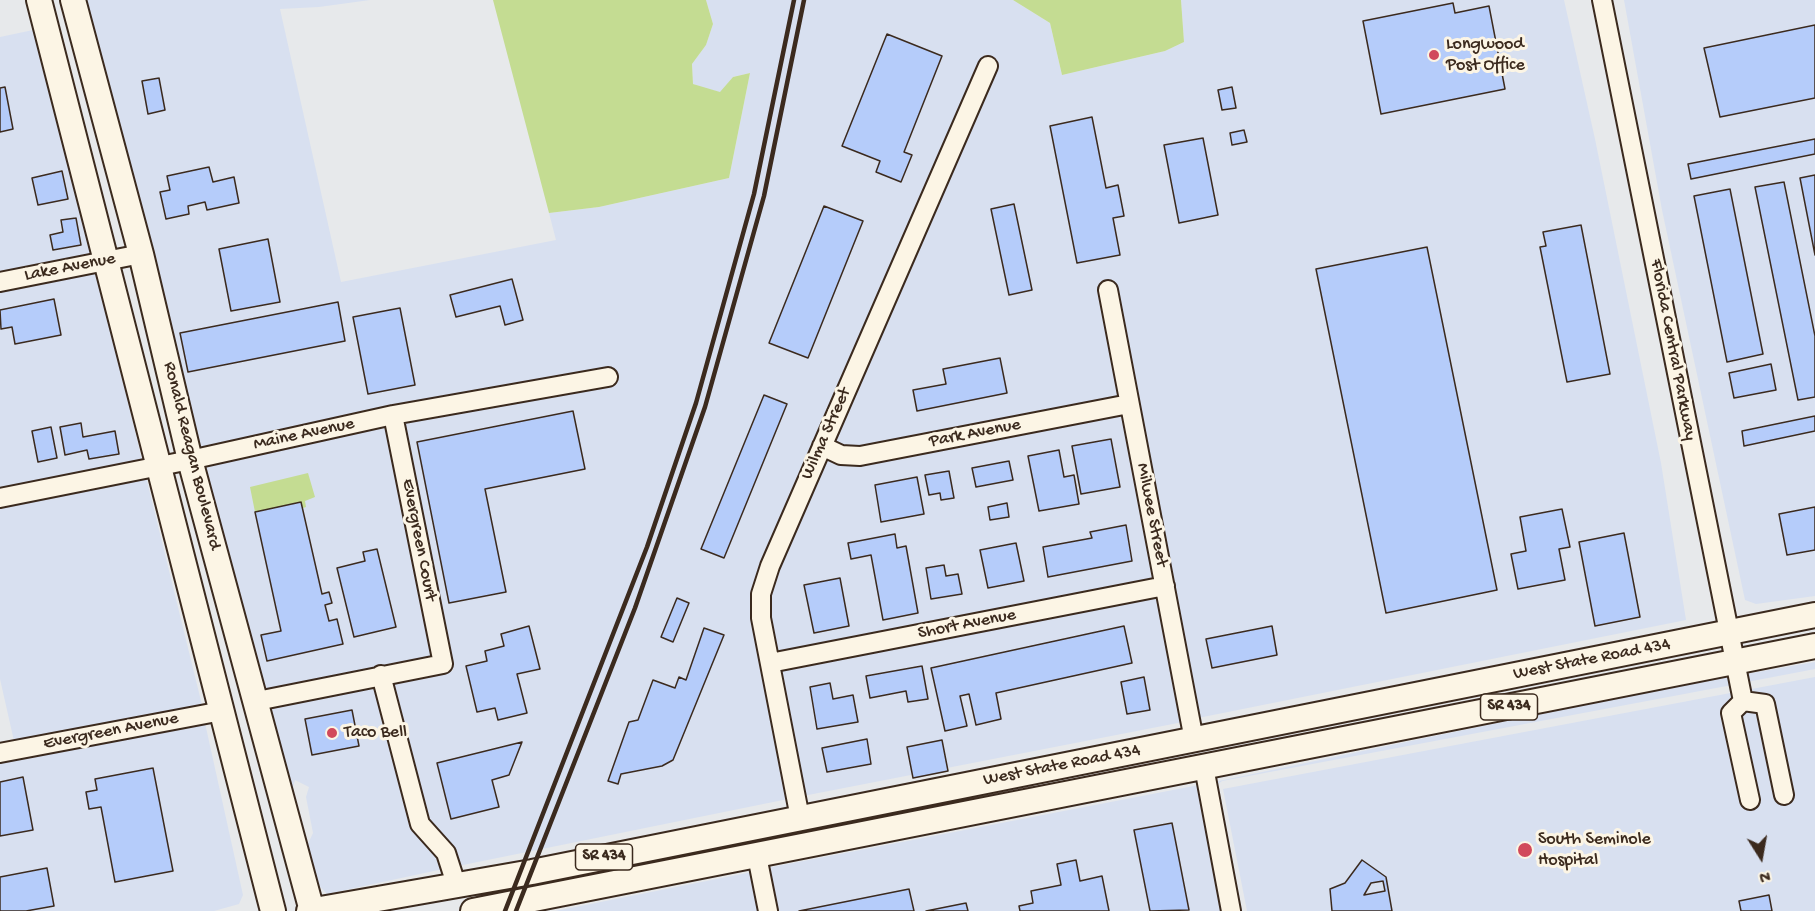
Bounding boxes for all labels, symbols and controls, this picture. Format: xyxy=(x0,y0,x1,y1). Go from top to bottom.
place label: Longwood Post Office xyxy=(1446,34,1525,76)
marker: Longwood Post Office xyxy=(1427,48,1441,62)
street label: Lake Avenue xyxy=(23,249,117,287)
street label: Florida Central Parkway xyxy=(1644,258,1700,442)
street label: Ronald Reagan Boulevard xyxy=(157,360,225,552)
street label: Wilma Street xyxy=(797,385,857,483)
street label: Maine Avenue xyxy=(252,414,356,456)
street label: Park Avenue xyxy=(927,415,1023,453)
street label: Milwee Street xyxy=(1130,461,1172,569)
street label: Evergreen Court xyxy=(396,477,440,603)
street label: Short Avenue xyxy=(916,605,1018,645)
street label: West State Road 434 xyxy=(1512,634,1672,686)
road number: SR 434 xyxy=(1480,694,1538,720)
street label: Evergreen Avenue xyxy=(42,708,180,756)
place label: Taco Bell xyxy=(344,722,407,744)
marker: Taco Bell xyxy=(325,726,339,740)
street label: West State Road 434 xyxy=(982,740,1142,792)
north arrow xyxy=(1731,827,1791,887)
place label: South Seminole Hospital xyxy=(1538,829,1651,872)
marker: South Seminole Hospital xyxy=(1516,841,1534,859)
road number: SR 434 xyxy=(576,844,632,870)
text: N xyxy=(1758,865,1771,885)

